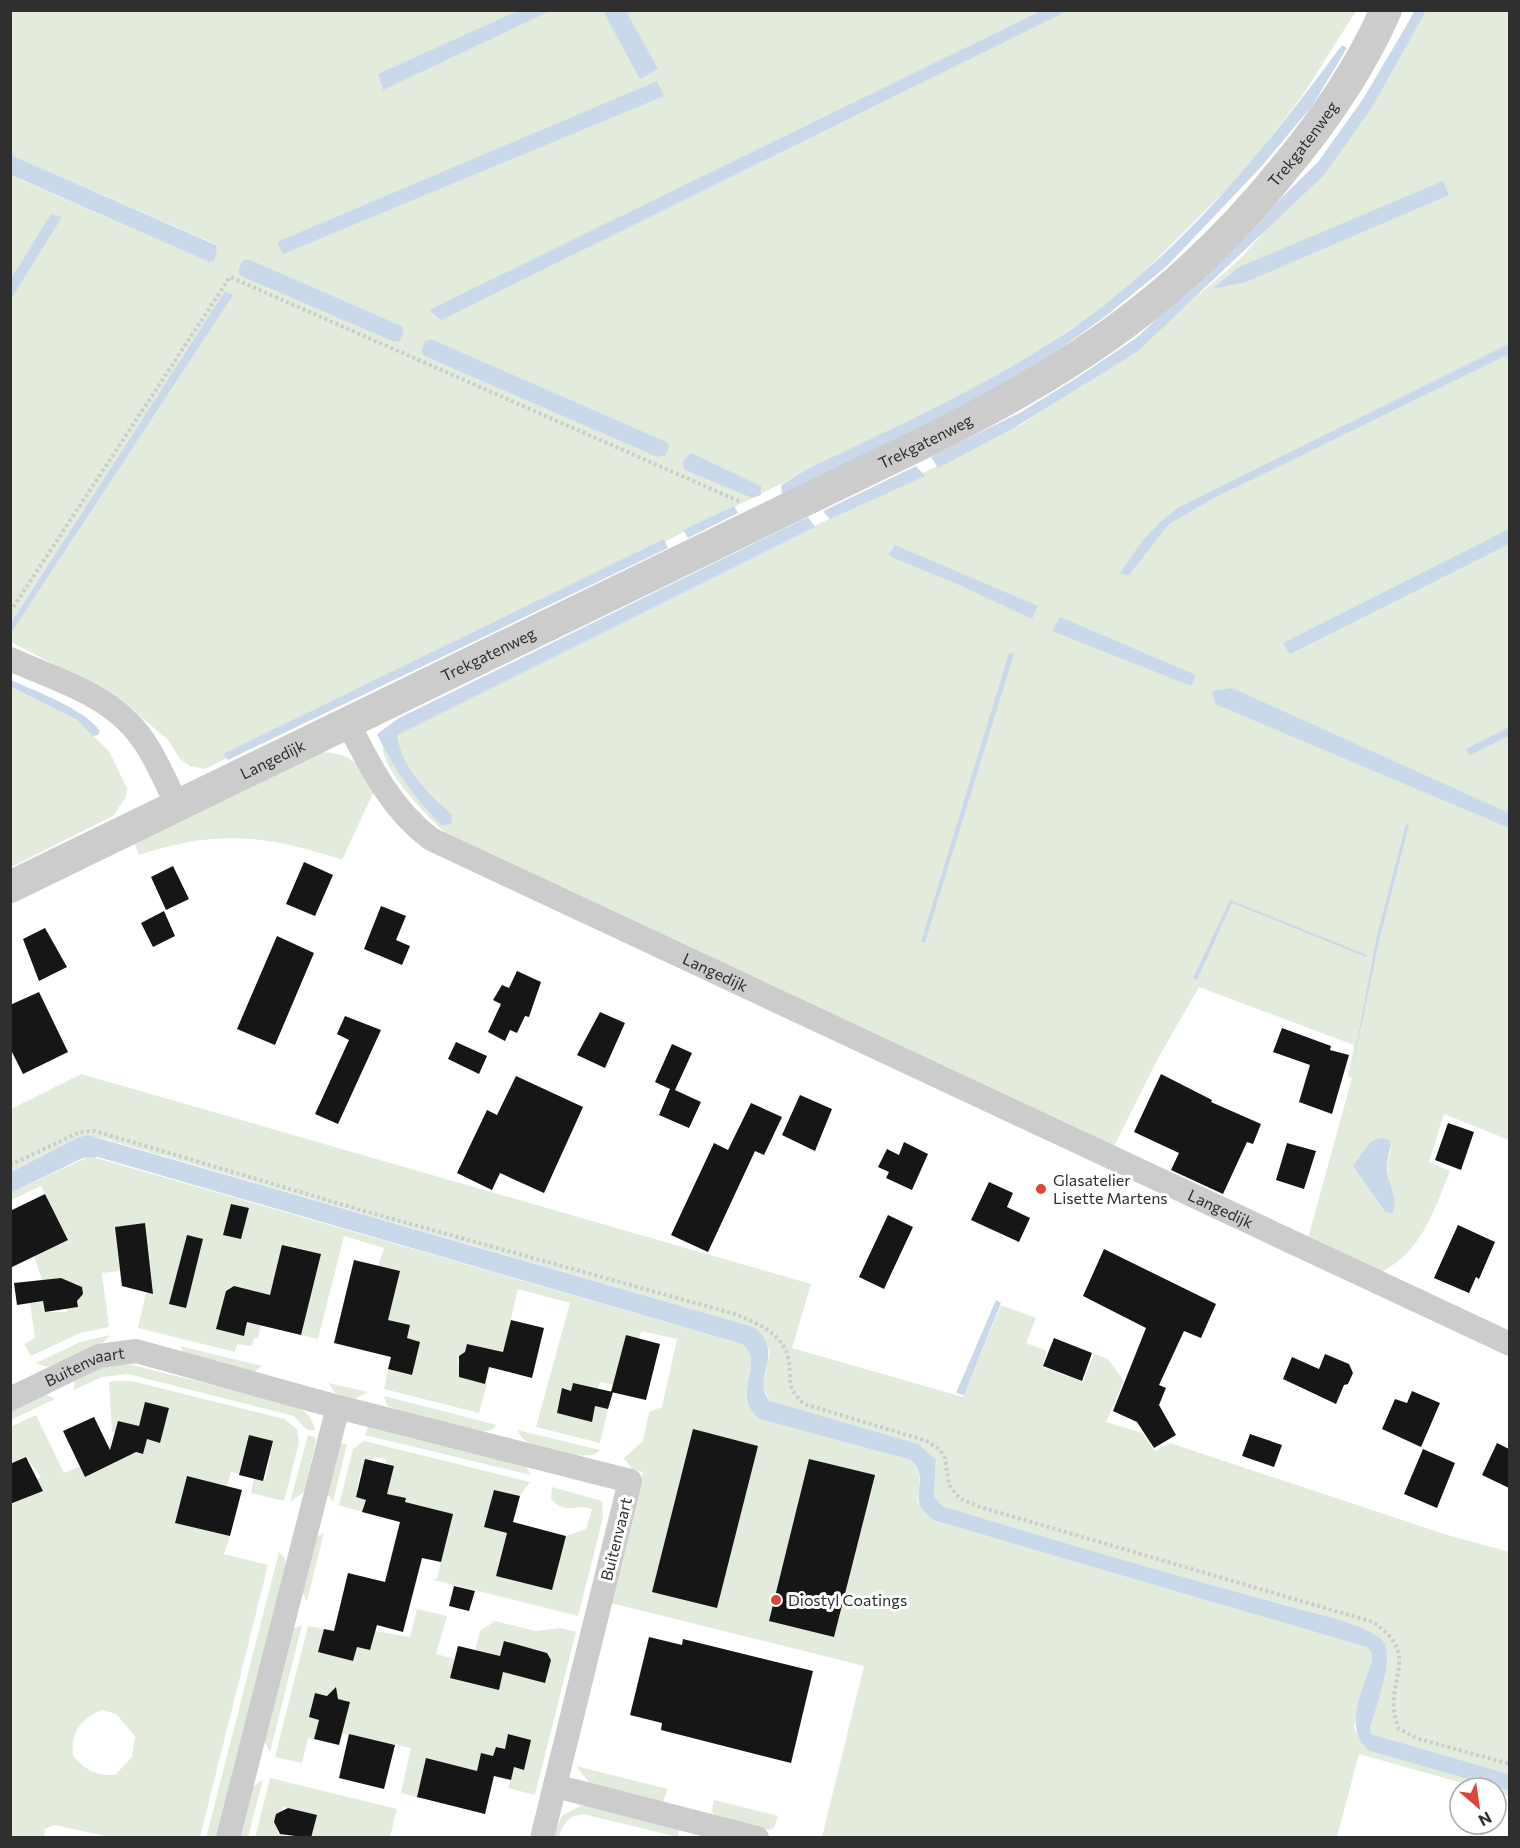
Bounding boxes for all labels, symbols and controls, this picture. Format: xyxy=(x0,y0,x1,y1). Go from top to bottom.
street label: Trekgatenweg xyxy=(1264,97,1342,190)
street label: Trekgatenweg xyxy=(875,409,976,472)
street label: Trekgatenweg xyxy=(438,623,539,685)
street label: Langedijk xyxy=(237,735,308,783)
street label: Langedijk xyxy=(680,948,752,995)
place label: Glasatelier Lisette Martens xyxy=(1053,1170,1168,1207)
marker: Glasatelier Lisette Martens xyxy=(1034,1182,1048,1196)
street label: Langedijk xyxy=(1185,1185,1257,1232)
street label: Buitenvaart xyxy=(41,1343,126,1390)
street label: Buitenvaart xyxy=(596,1495,635,1582)
place label: Diostyl Coatings xyxy=(788,1590,907,1609)
marker: Diostyl Coatings xyxy=(769,1593,783,1607)
north arrow xyxy=(1448,1776,1508,1836)
text: N xyxy=(1476,1808,1495,1831)

